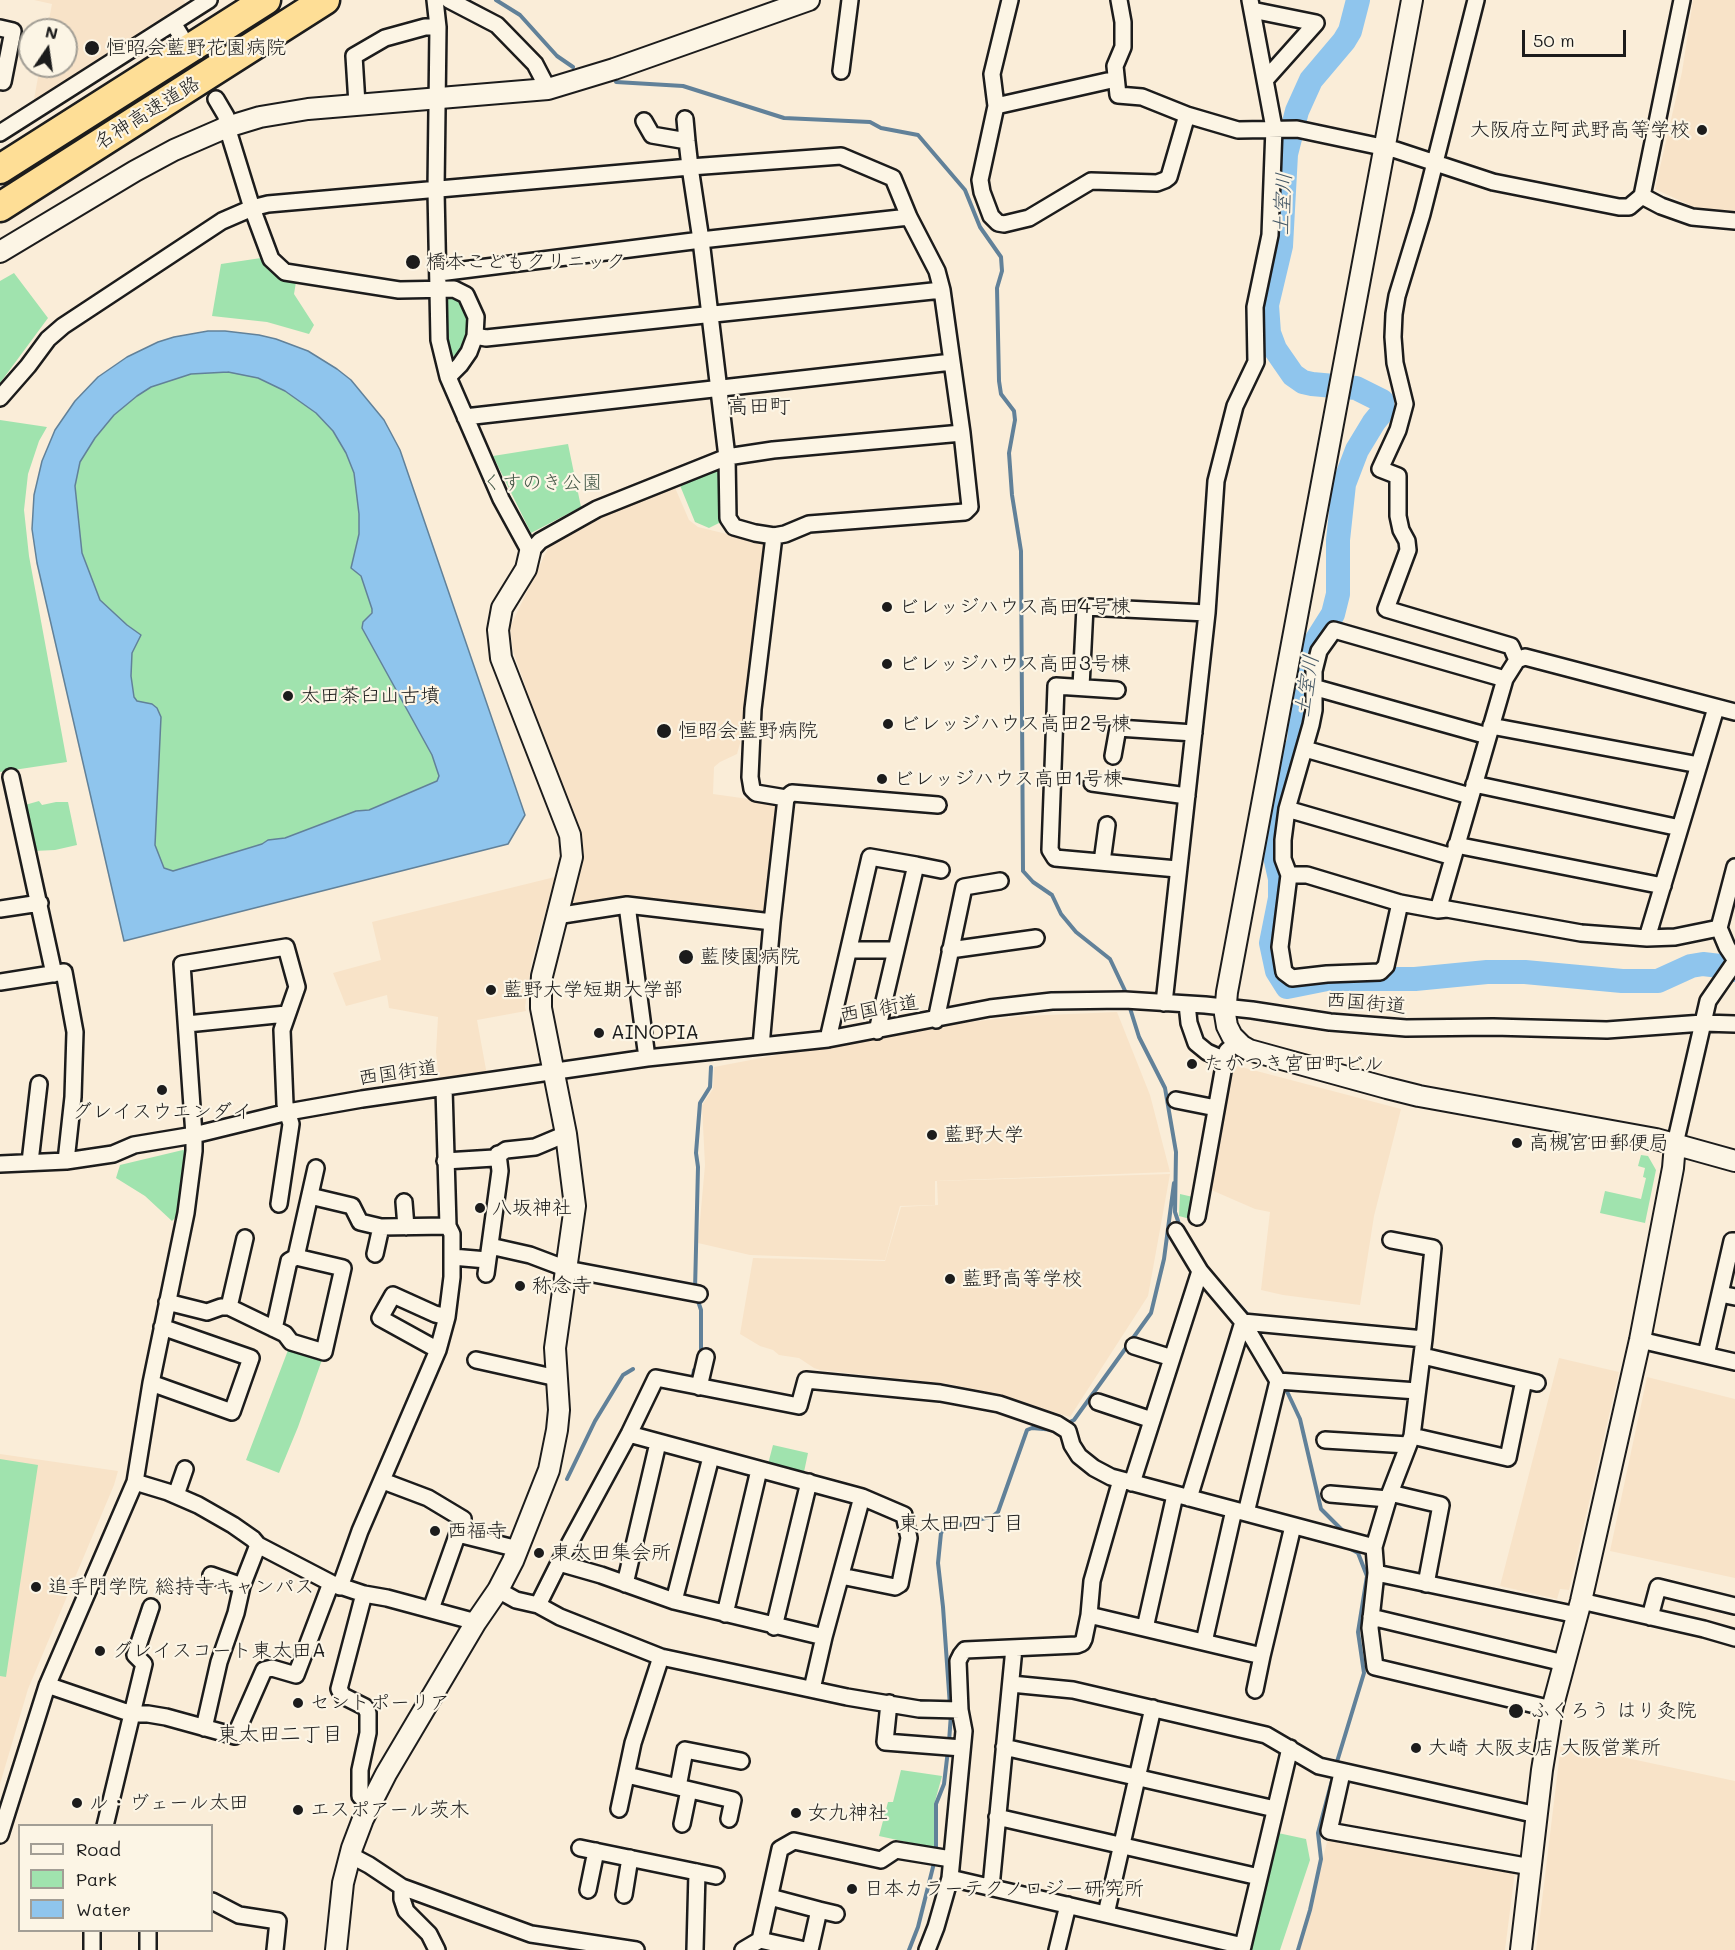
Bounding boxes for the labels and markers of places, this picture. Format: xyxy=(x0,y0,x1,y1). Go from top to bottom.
place label: 恒昭会藍野花園病院 xyxy=(106,36,286,60)
marker: 恒昭会藍野花園病院 xyxy=(83,39,101,57)
place label: 大阪府立阿武野高等学校 xyxy=(1470,118,1690,142)
marker: 大阪府立阿武野高等学校 xyxy=(1695,123,1709,137)
place label: 橋本こどもクリニック xyxy=(426,250,626,274)
marker: 橋本こどもクリニック xyxy=(404,253,422,271)
place label: ビレッジハウス高田4号棟 xyxy=(899,595,1131,619)
marker: ビレッジハウス高田4号棟 xyxy=(880,600,894,614)
place label: ビレッジハウス高田3号棟 xyxy=(899,652,1131,676)
marker: ビレッジハウス高田3号棟 xyxy=(880,657,894,671)
place label: 太田茶臼山古墳 xyxy=(300,684,440,708)
marker: 太田茶臼山古墳 xyxy=(281,689,295,703)
place label: ビレッジハウス高田2号棟 xyxy=(900,712,1131,736)
marker: ビレッジハウス高田2号棟 xyxy=(881,717,895,731)
place label: 恒昭会藍野病院 xyxy=(678,719,818,743)
marker: 恒昭会藍野病院 xyxy=(655,722,673,740)
place label: ビレッジハウス高田1号棟 xyxy=(894,767,1123,791)
marker: ビレッジハウス高田1号棟 xyxy=(875,772,889,786)
place label: 藍陵園病院 xyxy=(700,945,800,969)
marker: 藍陵園病院 xyxy=(677,948,695,966)
place label: 藍野大学短期大学部 xyxy=(503,978,683,1002)
marker: 藍野大学短期大学部 xyxy=(484,983,498,997)
place label: AINOPIA xyxy=(611,1021,699,1045)
marker: AINOPIA xyxy=(592,1026,606,1040)
place label: たかつき宮田町ビル xyxy=(1204,1052,1384,1076)
marker: たかつき宮田町ビル xyxy=(1185,1057,1199,1071)
marker: グレイスウエンダイ xyxy=(155,1083,169,1097)
place label: グレイスウエンダイ xyxy=(72,1100,252,1124)
place label: 藍野大学 xyxy=(944,1123,1024,1147)
marker: 藍野大学 xyxy=(925,1128,939,1142)
place label: 高槻宮田郵便局 xyxy=(1529,1131,1669,1155)
marker: 高槻宮田郵便局 xyxy=(1510,1136,1524,1150)
place label: 八坂神社 xyxy=(492,1196,572,1220)
marker: 八坂神社 xyxy=(473,1201,487,1215)
place label: 藍野高等学校 xyxy=(962,1267,1082,1291)
marker: 藍野高等学校 xyxy=(943,1272,957,1286)
place label: 称念寺 xyxy=(532,1274,592,1298)
marker: 称念寺 xyxy=(513,1279,527,1293)
place label: 西福寺 xyxy=(447,1519,507,1543)
marker: 西福寺 xyxy=(428,1524,442,1538)
place label: 東太田集会所 xyxy=(551,1541,671,1565)
marker: 東太田集会所 xyxy=(532,1546,546,1560)
place label: 追手門学院 総持寺キャンパス xyxy=(48,1575,314,1599)
marker: 追手門学院 総持寺キャンパス xyxy=(29,1580,43,1594)
place label: グレイスコート東太田A xyxy=(112,1639,326,1663)
marker: グレイスコート東太田A xyxy=(93,1644,107,1658)
place label: セントポーリア xyxy=(310,1691,450,1715)
marker: セントポーリア xyxy=(291,1696,305,1710)
place label: ふくろう はり灸院 xyxy=(1530,1699,1696,1723)
marker: ふくろう はり灸院 xyxy=(1507,1702,1525,1720)
place label: 大崎 大阪支店 大阪営業所 xyxy=(1428,1736,1661,1760)
marker: 大崎 大阪支店 大阪営業所 xyxy=(1409,1741,1423,1755)
place label: ル・ヴェール太田 xyxy=(89,1791,249,1815)
marker: ル・ヴェール太田 xyxy=(70,1796,84,1810)
place label: エスポアール茨木 xyxy=(310,1798,469,1822)
place label: 女九神社 xyxy=(808,1801,888,1825)
marker: エスポアール茨木 xyxy=(291,1803,305,1817)
marker: 女九神社 xyxy=(789,1806,803,1820)
place label: 日本カラーテクノロジー研究所 xyxy=(864,1877,1144,1901)
marker: 日本カラーテクノロジー研究所 xyxy=(845,1882,859,1896)

